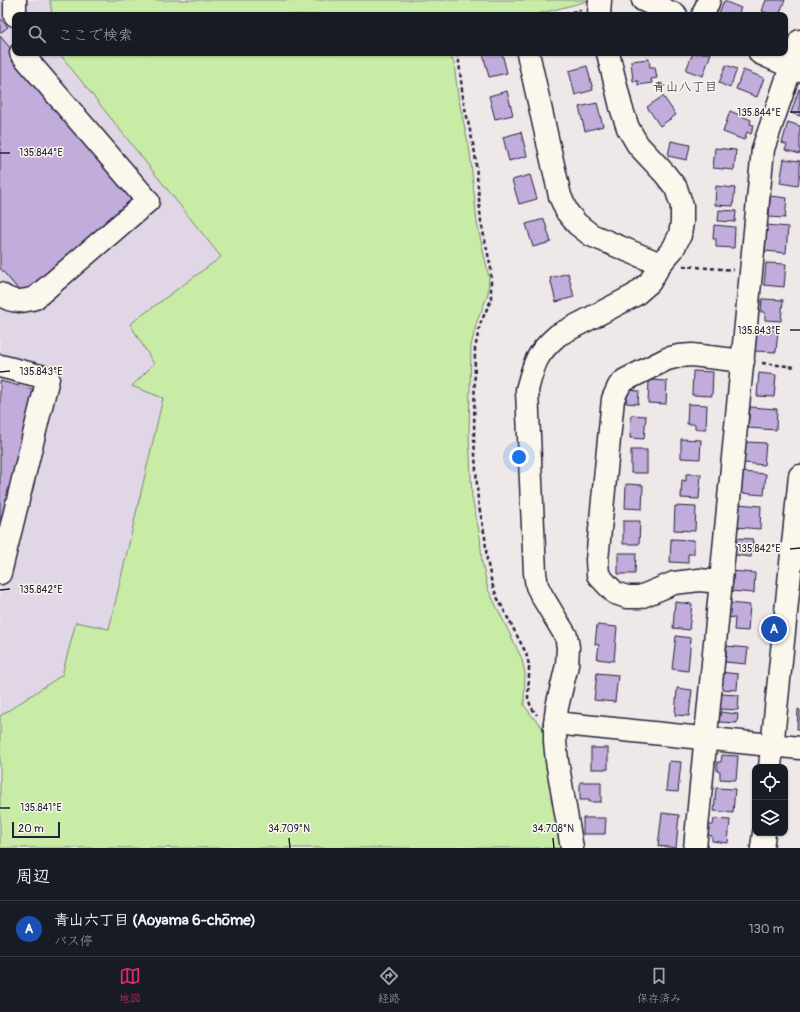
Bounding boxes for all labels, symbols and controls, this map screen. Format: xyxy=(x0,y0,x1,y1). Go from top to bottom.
search box xyxy=(12,12,788,56)
icon: search xyxy=(26,23,48,45)
text: ここで検索 xyxy=(58,26,133,45)
district label: 青山八丁目 xyxy=(652,79,718,95)
text: 135.844°E xyxy=(737,107,781,119)
text: 135.844°E xyxy=(19,147,63,159)
text: 135.843°E xyxy=(737,325,781,337)
text: 135.843°E xyxy=(19,366,63,378)
your location xyxy=(509,447,529,467)
text: 135.842°E xyxy=(737,543,781,555)
text: 135.842°E xyxy=(19,584,63,596)
pin: A xyxy=(761,614,787,644)
map controls xyxy=(752,764,788,836)
button: locate xyxy=(752,764,788,800)
button: layers xyxy=(752,800,788,836)
text: 135.841°E xyxy=(20,802,62,814)
scale bar xyxy=(12,820,60,839)
text: 20 m xyxy=(18,822,44,835)
text: 34.709°N xyxy=(268,823,310,835)
text: 34.708°N xyxy=(532,823,574,835)
text: 周辺 xyxy=(16,866,50,887)
text: 青山六丁目 (Aoyama 6-chōme) xyxy=(54,911,256,930)
text: A xyxy=(25,921,33,937)
text: 130 m xyxy=(748,921,784,937)
text: バス停 xyxy=(54,933,93,949)
tab: 地図 xyxy=(119,965,141,1005)
tab: 経路 xyxy=(378,965,400,1005)
tab: 保存済み xyxy=(637,965,681,1005)

